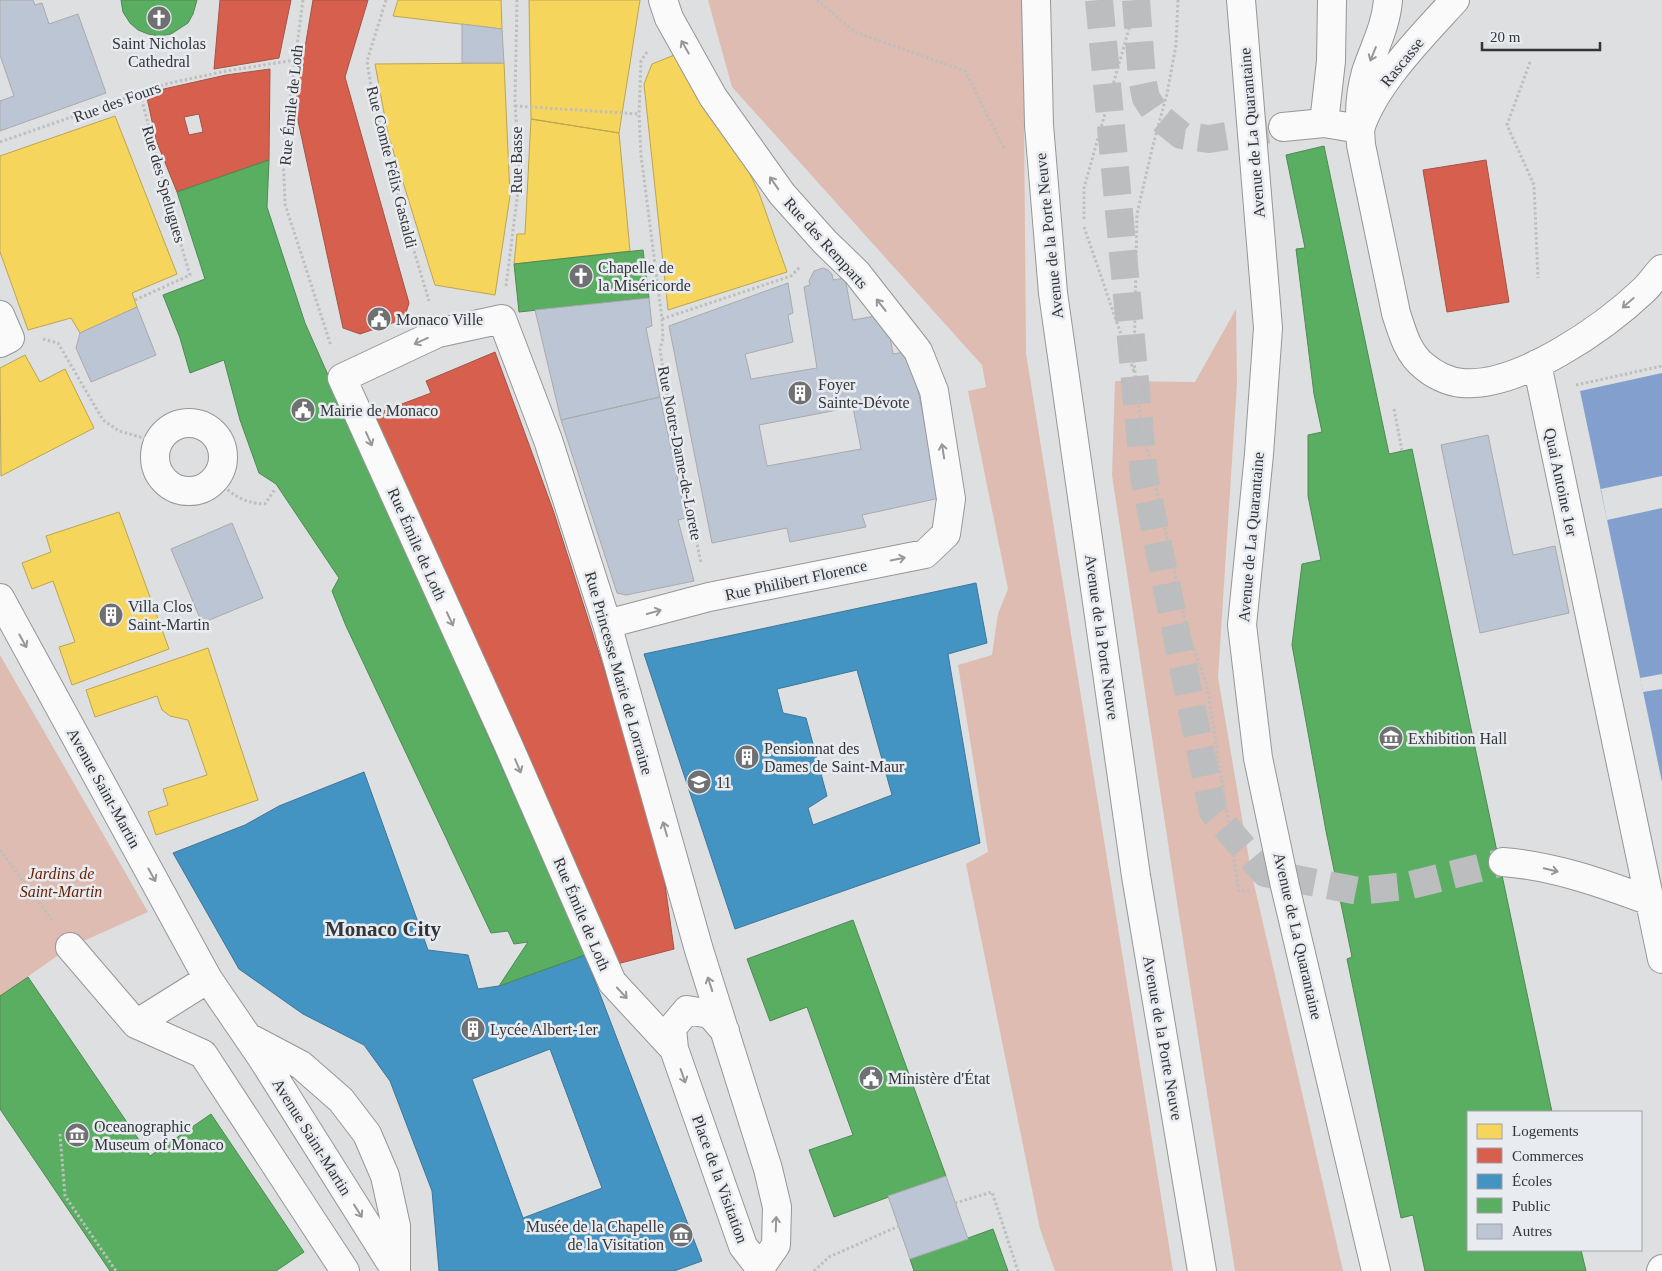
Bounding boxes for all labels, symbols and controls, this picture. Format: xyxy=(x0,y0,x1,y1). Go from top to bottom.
church icon: Saint Nicholas Cathedral xyxy=(146,5,172,31)
scale bar xyxy=(1482,20,1600,52)
text: 20 m xyxy=(1490,29,1521,45)
street label: Rascasse xyxy=(1377,34,1427,90)
place label: Saint Nicholas Cathedral xyxy=(112,35,206,70)
one-way arrow xyxy=(680,41,690,55)
street label: Rue Émile de Loth xyxy=(275,44,306,166)
one-way arrow xyxy=(1368,46,1378,61)
street label: Avenue de La Quarantaine xyxy=(1236,47,1268,219)
street label: Rue des Fours xyxy=(71,78,163,126)
street label: Rue Comte Félix Gastaldi xyxy=(364,84,421,250)
street label: Rue des Spelugues xyxy=(138,124,189,245)
street label: Rue Basse xyxy=(508,126,525,194)
street label: Avenue de la Porte Neuve xyxy=(1032,152,1066,320)
one-way arrow xyxy=(769,176,779,190)
street label: Rue des Remparts xyxy=(780,194,871,293)
place label: Chapelle de la Miséricorde xyxy=(598,259,691,294)
church icon: Chapelle de la Miséricorde xyxy=(568,263,594,289)
one-way arrow xyxy=(1622,298,1635,309)
one-way arrow xyxy=(876,299,887,312)
public building icon: Monaco Ville xyxy=(366,306,392,332)
place label: Monaco Ville xyxy=(396,311,483,328)
one-way arrow xyxy=(414,337,429,346)
street label: Rue Notre-Dame-de-Lorete xyxy=(655,364,705,542)
place label: Foyer Sainte-Dévote xyxy=(818,376,910,411)
building icon: Foyer Sainte-Dévote xyxy=(787,380,813,406)
public building icon: Mairie de Monaco xyxy=(290,397,316,423)
place label: Mairie de Monaco xyxy=(320,402,438,419)
street label: Quai Antoine 1er xyxy=(1541,426,1581,538)
one-way arrow xyxy=(365,431,374,446)
one-way arrow xyxy=(938,443,948,459)
street label: Avenue de La Quarantaine xyxy=(1235,451,1267,623)
street label: Rue Émile de Loth xyxy=(385,485,450,603)
street label: Avenue de la Porte Neuve xyxy=(1082,553,1122,721)
one-way arrow xyxy=(890,554,906,563)
street label: Rue Philibert Florence xyxy=(723,557,869,603)
street label: Rue Princesse Marie de Lorraine xyxy=(582,569,656,777)
place label: Villa Clos Saint-Martin xyxy=(128,598,210,633)
building icon: Villa Clos Saint-Martin xyxy=(98,602,124,628)
one-way arrow xyxy=(645,607,661,616)
one-way arrow xyxy=(446,611,456,626)
one-way arrow xyxy=(19,633,29,648)
street label: Avenue Saint-Martin xyxy=(64,725,144,851)
museum icon: Exhibition Hall xyxy=(1378,725,1404,751)
place label: Exhibition Hall xyxy=(1408,730,1508,747)
place label: Pensionnat des Dames de Saint-Maur xyxy=(764,740,905,775)
building icon: Pensionnat des Dames de Saint-Maur xyxy=(734,744,760,770)
one-way arrow xyxy=(513,758,523,773)
school or university icon: 11 xyxy=(686,769,712,795)
place label: 11 xyxy=(716,774,731,791)
one-way arrow xyxy=(659,821,669,837)
street label: Avenue de La Quarantaine xyxy=(1271,851,1325,1021)
street label: Rue Émile de Loth xyxy=(550,854,614,973)
park label: Jardins de Saint-Martin xyxy=(20,865,102,900)
one-way arrow xyxy=(1543,866,1559,875)
one-way arrow xyxy=(147,868,157,883)
district label: Monaco City xyxy=(325,917,442,941)
street label: Avenue de la Porte Neuve xyxy=(1140,954,1186,1122)
one-way arrow xyxy=(705,977,715,993)
one-way arrow xyxy=(616,986,628,999)
building icon: Lycée Albert-1er xyxy=(460,1016,486,1042)
place label: Lycée Albert-1er xyxy=(490,1021,599,1039)
public building icon: Ministère d'État xyxy=(858,1065,884,1091)
one-way arrow xyxy=(679,1067,688,1083)
place label: Ministère d'État xyxy=(888,1069,991,1087)
street label: Avenue Saint-Martin xyxy=(269,1076,355,1198)
legend xyxy=(1467,1111,1642,1251)
street label: Place de la Visitation xyxy=(689,1113,751,1245)
place label: Oceanographic Museum of Monaco xyxy=(94,1118,224,1153)
museum icon: Oceanographic Museum of Monaco xyxy=(64,1122,90,1148)
text: Logements xyxy=(1512,1123,1579,1139)
text: Commerces xyxy=(1512,1148,1584,1164)
text: Écoles xyxy=(1512,1173,1552,1189)
text: Public xyxy=(1512,1198,1551,1214)
one-way arrow xyxy=(354,1203,364,1217)
one-way arrow xyxy=(772,1216,781,1232)
place label: Musée de la Chapelle de la Visitation xyxy=(526,1218,664,1253)
museum icon: Musée de la Chapelle de la Visitation xyxy=(668,1222,694,1248)
text: Autres xyxy=(1512,1223,1552,1239)

